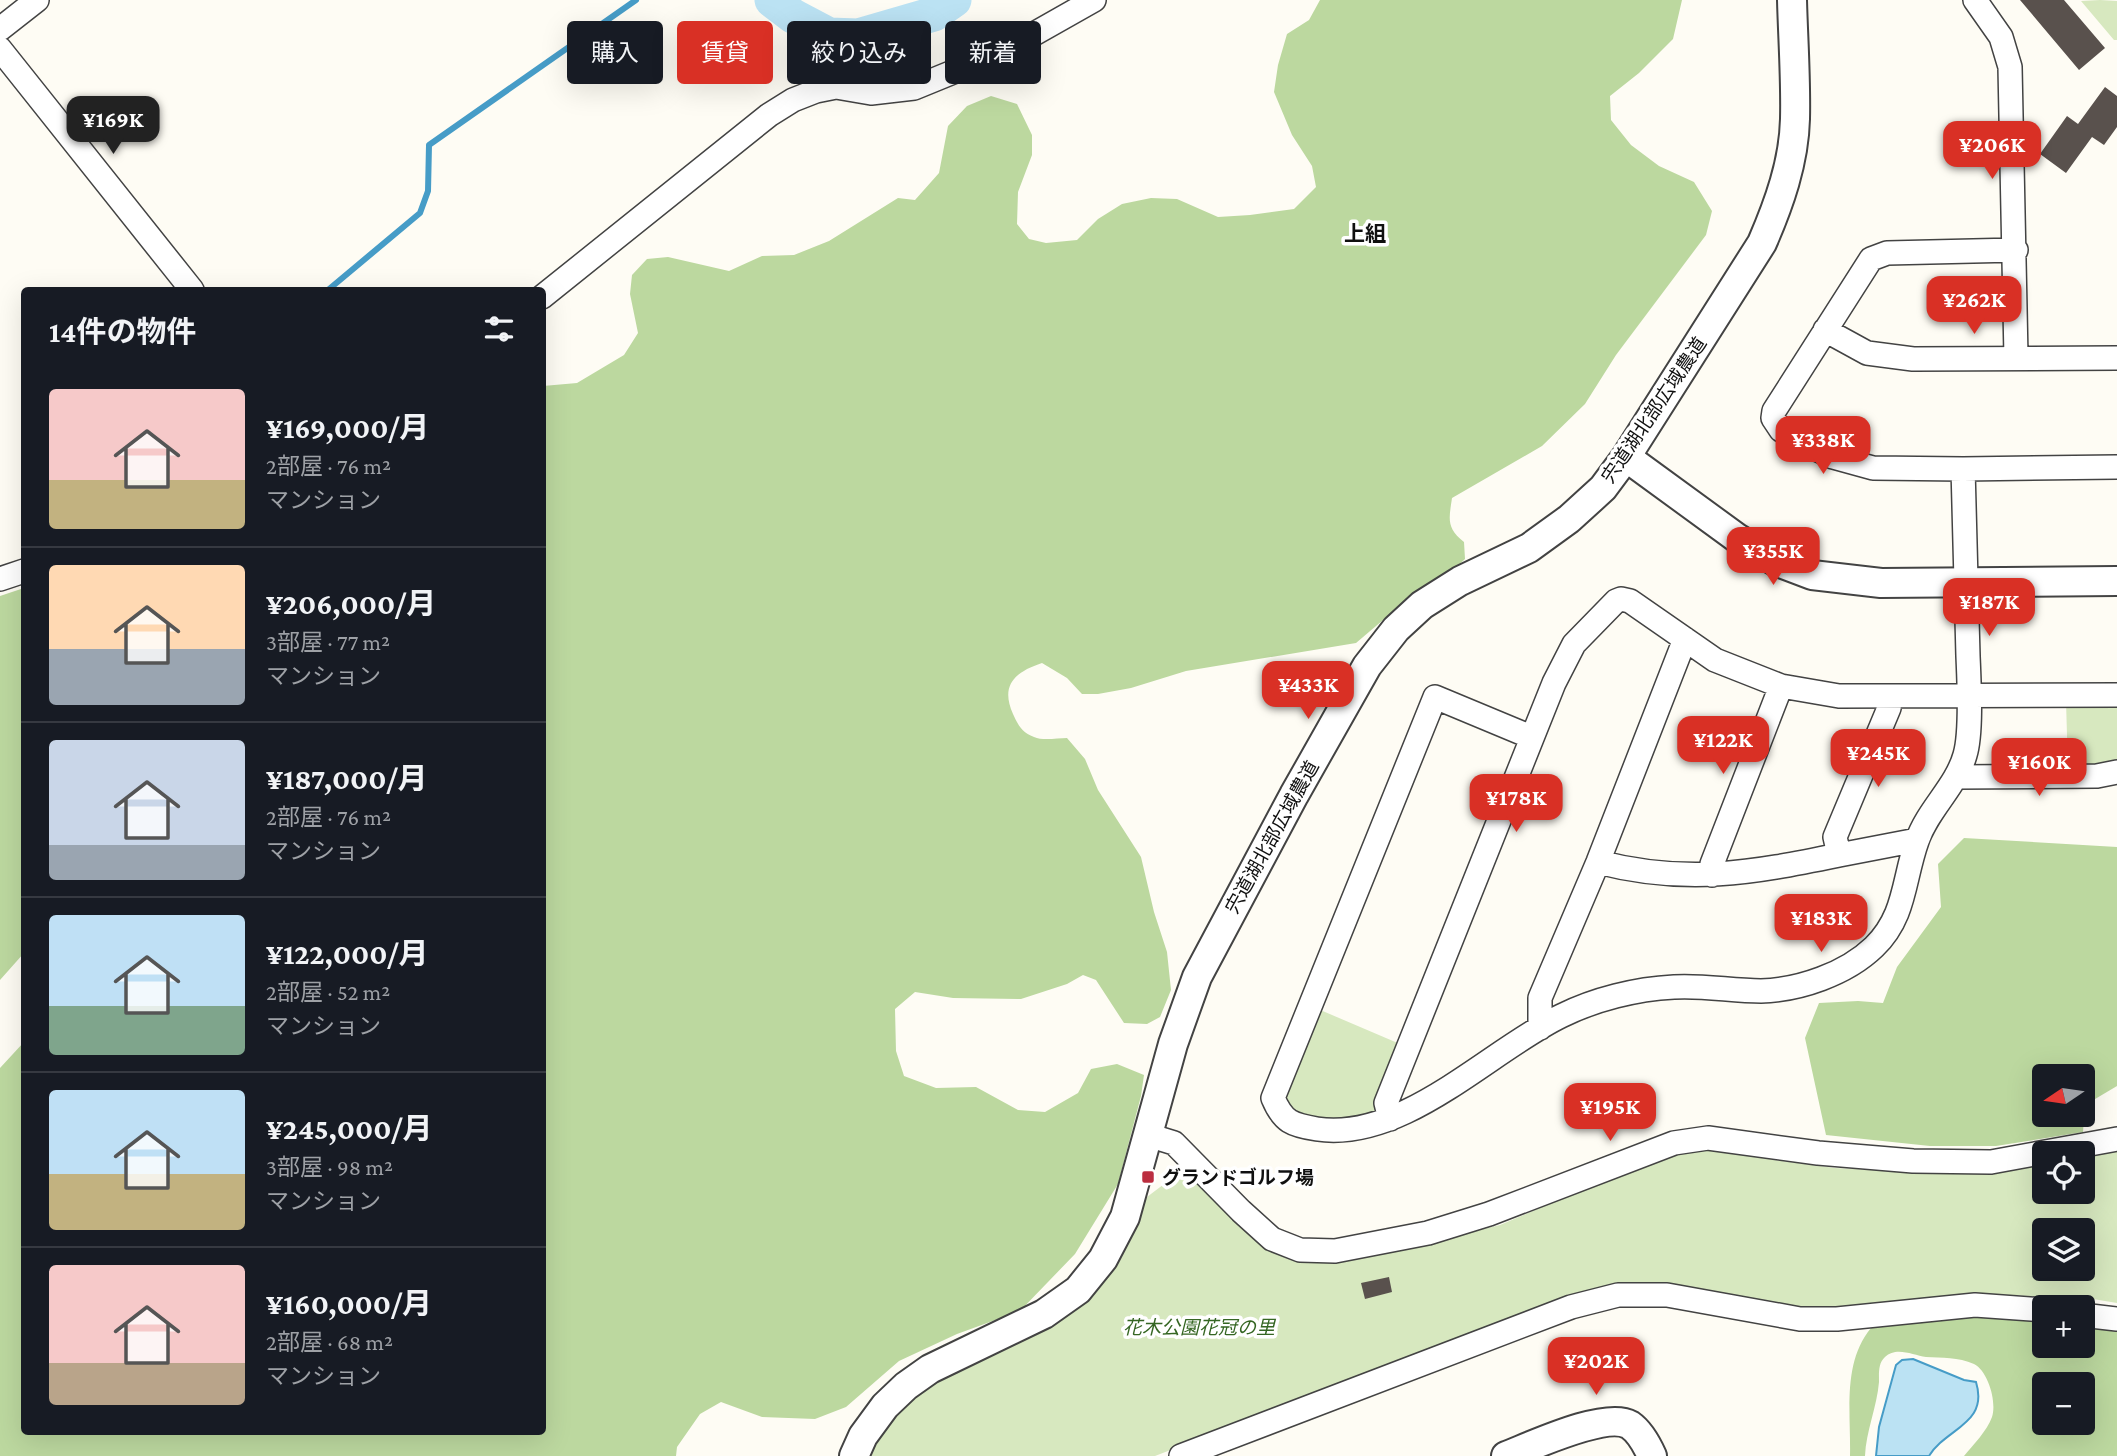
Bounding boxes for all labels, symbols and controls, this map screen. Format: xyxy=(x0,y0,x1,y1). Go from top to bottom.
chip: 購入 xyxy=(567,21,663,84)
chip: 賃貸 xyxy=(677,21,773,84)
chip: 絞り込み xyxy=(787,21,931,84)
chip: 新着 xyxy=(945,21,1041,84)
pin: ¥169K xyxy=(64,96,162,156)
text: ¥169K xyxy=(83,106,143,132)
pin: ¥206K xyxy=(1943,122,2041,181)
text: ¥206K xyxy=(1959,131,2025,157)
district label: 上組 xyxy=(1344,222,1386,246)
pin: ¥262K xyxy=(1925,276,2023,336)
text: ¥262K xyxy=(1943,286,2005,312)
icon: filters xyxy=(480,310,518,348)
text: 14件の物件 xyxy=(49,315,196,348)
street label: 宍道湖北部広域農道 xyxy=(1597,333,1711,487)
text: ¥169,000/月 xyxy=(266,411,429,444)
pin: ¥338K xyxy=(1774,416,1872,476)
icon: home xyxy=(105,417,189,501)
text: ¥338K xyxy=(1792,426,1854,452)
text: 2部屋 · 76 m² xyxy=(266,453,391,479)
text: マンション xyxy=(266,487,381,513)
pin: ¥355K xyxy=(1724,528,1822,587)
text: ¥355K xyxy=(1743,537,1803,563)
pin: ¥187K xyxy=(1940,578,2038,638)
text: ¥206,000/月 xyxy=(266,587,436,620)
text: ¥187K xyxy=(1959,588,2019,614)
icon: home xyxy=(105,593,189,677)
text: 3部屋 · 77 m² xyxy=(266,629,390,655)
pin: ¥433K xyxy=(1259,662,1357,721)
text: マンション xyxy=(266,663,381,689)
text: ¥433K xyxy=(1278,671,1338,697)
pin: ¥122K xyxy=(1674,716,1772,776)
text: ¥122K xyxy=(1693,726,1753,752)
pin: ¥245K xyxy=(1829,730,1927,789)
pin: ¥160K xyxy=(1990,738,2088,798)
text: ¥245K xyxy=(1847,739,1909,765)
text: ¥160K xyxy=(2008,748,2070,774)
street label: 宍道湖北部広域農道 xyxy=(1221,757,1323,917)
text: ¥187,000/月 xyxy=(266,762,428,795)
icon: home xyxy=(105,768,189,852)
pin: ¥178K xyxy=(1467,774,1565,834)
text: ¥178K xyxy=(1486,784,1546,810)
text: 2部屋 · 76 m² xyxy=(266,804,391,830)
text: マンション xyxy=(266,838,381,864)
pin: ¥183K xyxy=(1772,894,1870,954)
text: ¥183K xyxy=(1791,904,1851,930)
text: ¥122,000/月 xyxy=(266,937,428,970)
icon: home xyxy=(105,943,189,1027)
text: 2部屋 · 52 m² xyxy=(266,979,390,1005)
text: マンション xyxy=(266,1013,381,1039)
north arrow xyxy=(2032,1064,2095,1127)
map controls xyxy=(2032,1064,2095,1435)
pin: ¥195K xyxy=(1561,1084,1659,1143)
text: ¥195K xyxy=(1580,1093,1640,1119)
text: ¥245,000/月 xyxy=(266,1112,432,1145)
icon: home xyxy=(105,1118,189,1202)
button: locate xyxy=(2032,1141,2095,1204)
text: 3部屋 · 98 m² xyxy=(266,1154,393,1180)
place label: グランドゴルフ場 xyxy=(1162,1167,1314,1188)
marker: グランドゴルフ場 xyxy=(1140,1169,1156,1185)
text: マンション xyxy=(266,1188,381,1214)
button: layers xyxy=(2032,1218,2095,1281)
text: ¥160,000/月 xyxy=(266,1287,432,1320)
icon: home xyxy=(105,1293,189,1377)
button: + xyxy=(2032,1295,2095,1358)
park label: 花木公園花冠の里 xyxy=(1123,1317,1277,1338)
text: 2部屋 · 68 m² xyxy=(266,1329,393,1355)
pin: ¥202K xyxy=(1547,1338,1645,1397)
text: ¥202K xyxy=(1564,1347,1628,1373)
text: マンション xyxy=(266,1363,381,1389)
button: − xyxy=(2032,1372,2095,1435)

